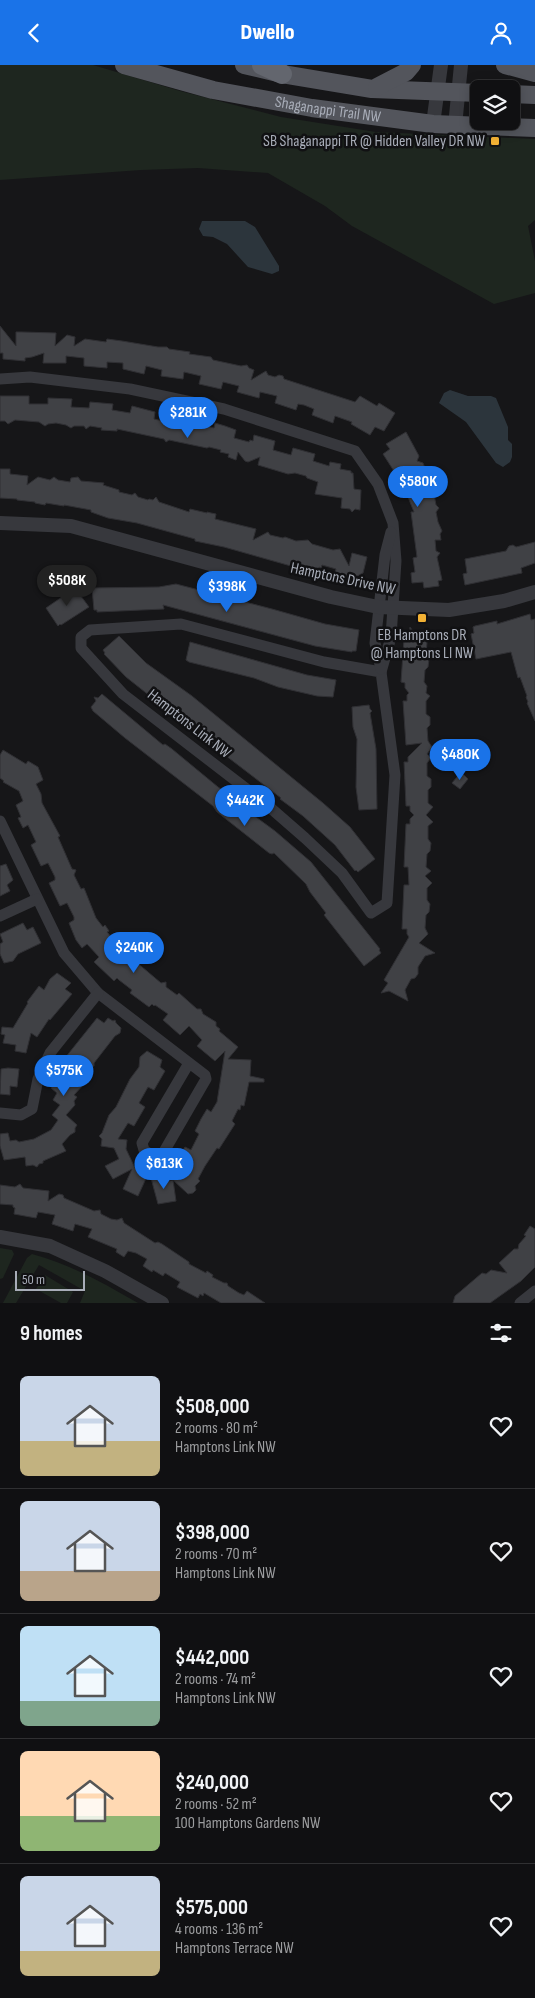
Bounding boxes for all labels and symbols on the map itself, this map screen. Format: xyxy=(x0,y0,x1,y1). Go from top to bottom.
street label: Shaganappi Trail NW xyxy=(273,92,383,127)
place label: SB Shaganappi TR @ Hidden Valley DR NW xyxy=(263,132,486,151)
marker: SB Shaganappi TR @ Hidden Valley DR NW xyxy=(489,135,501,147)
pin: $281K xyxy=(153,397,223,439)
pin: $580K xyxy=(383,465,453,508)
street label: Hamptons Drive NW xyxy=(289,559,398,600)
pin: $508K xyxy=(32,565,102,607)
pin: $398K xyxy=(192,571,262,613)
marker: EB Hamptons DR @ Hamptons LI NW xyxy=(416,612,428,624)
place label: EB Hamptons DR @ Hamptons LI NW xyxy=(371,626,474,663)
street label: Hamptons Link NW xyxy=(143,686,235,763)
pin: $480K xyxy=(425,739,495,781)
pin: $442K xyxy=(210,785,280,827)
pin: $240K xyxy=(99,931,169,974)
pin: $575K xyxy=(29,1055,99,1097)
pin: $613K xyxy=(129,1147,199,1190)
scale bar xyxy=(15,1268,85,1291)

